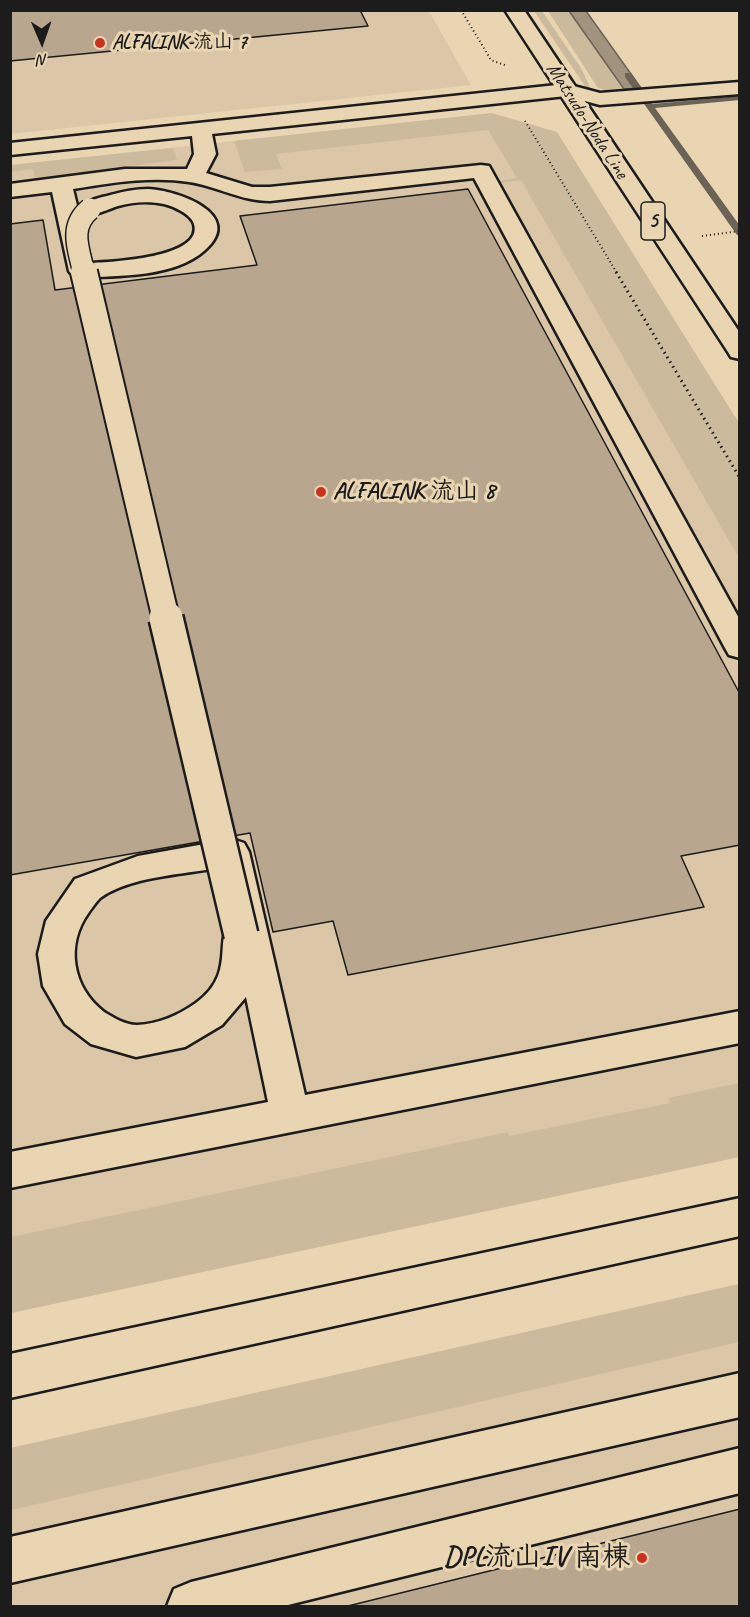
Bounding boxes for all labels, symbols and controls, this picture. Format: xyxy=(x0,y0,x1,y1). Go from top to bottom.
north arrow xyxy=(12,12,72,72)
place label: ALFALINK 流山 7 xyxy=(112,31,247,55)
marker: ALFALINK 流山 7 xyxy=(93,36,107,50)
text: N xyxy=(37,50,48,70)
street label: Matsudo-Noda Line xyxy=(541,59,633,183)
road number: 5 xyxy=(641,202,665,240)
place label: ALFALINK 流山 8 xyxy=(333,478,495,506)
marker: ALFALINK 流山 8 xyxy=(314,485,328,499)
place label: DPL流山IV 南棟 xyxy=(444,1541,630,1575)
marker: DPL流山IV 南棟 xyxy=(635,1551,649,1565)

